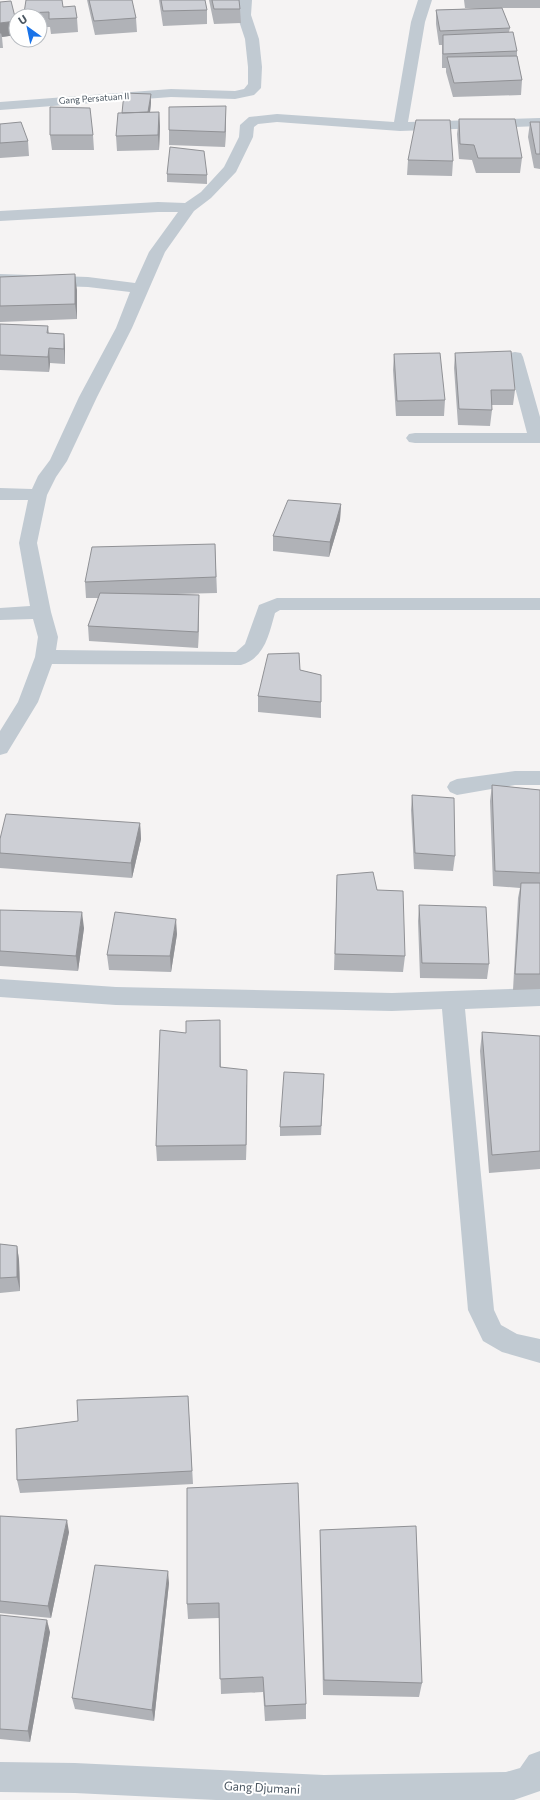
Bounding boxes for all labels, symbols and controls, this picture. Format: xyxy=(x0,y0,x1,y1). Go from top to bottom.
north arrow xyxy=(8,8,48,48)
text: U xyxy=(15,12,29,27)
street label: Gang Persatuan II xyxy=(58,90,130,106)
street label: Gang Djumani xyxy=(224,1778,300,1796)

